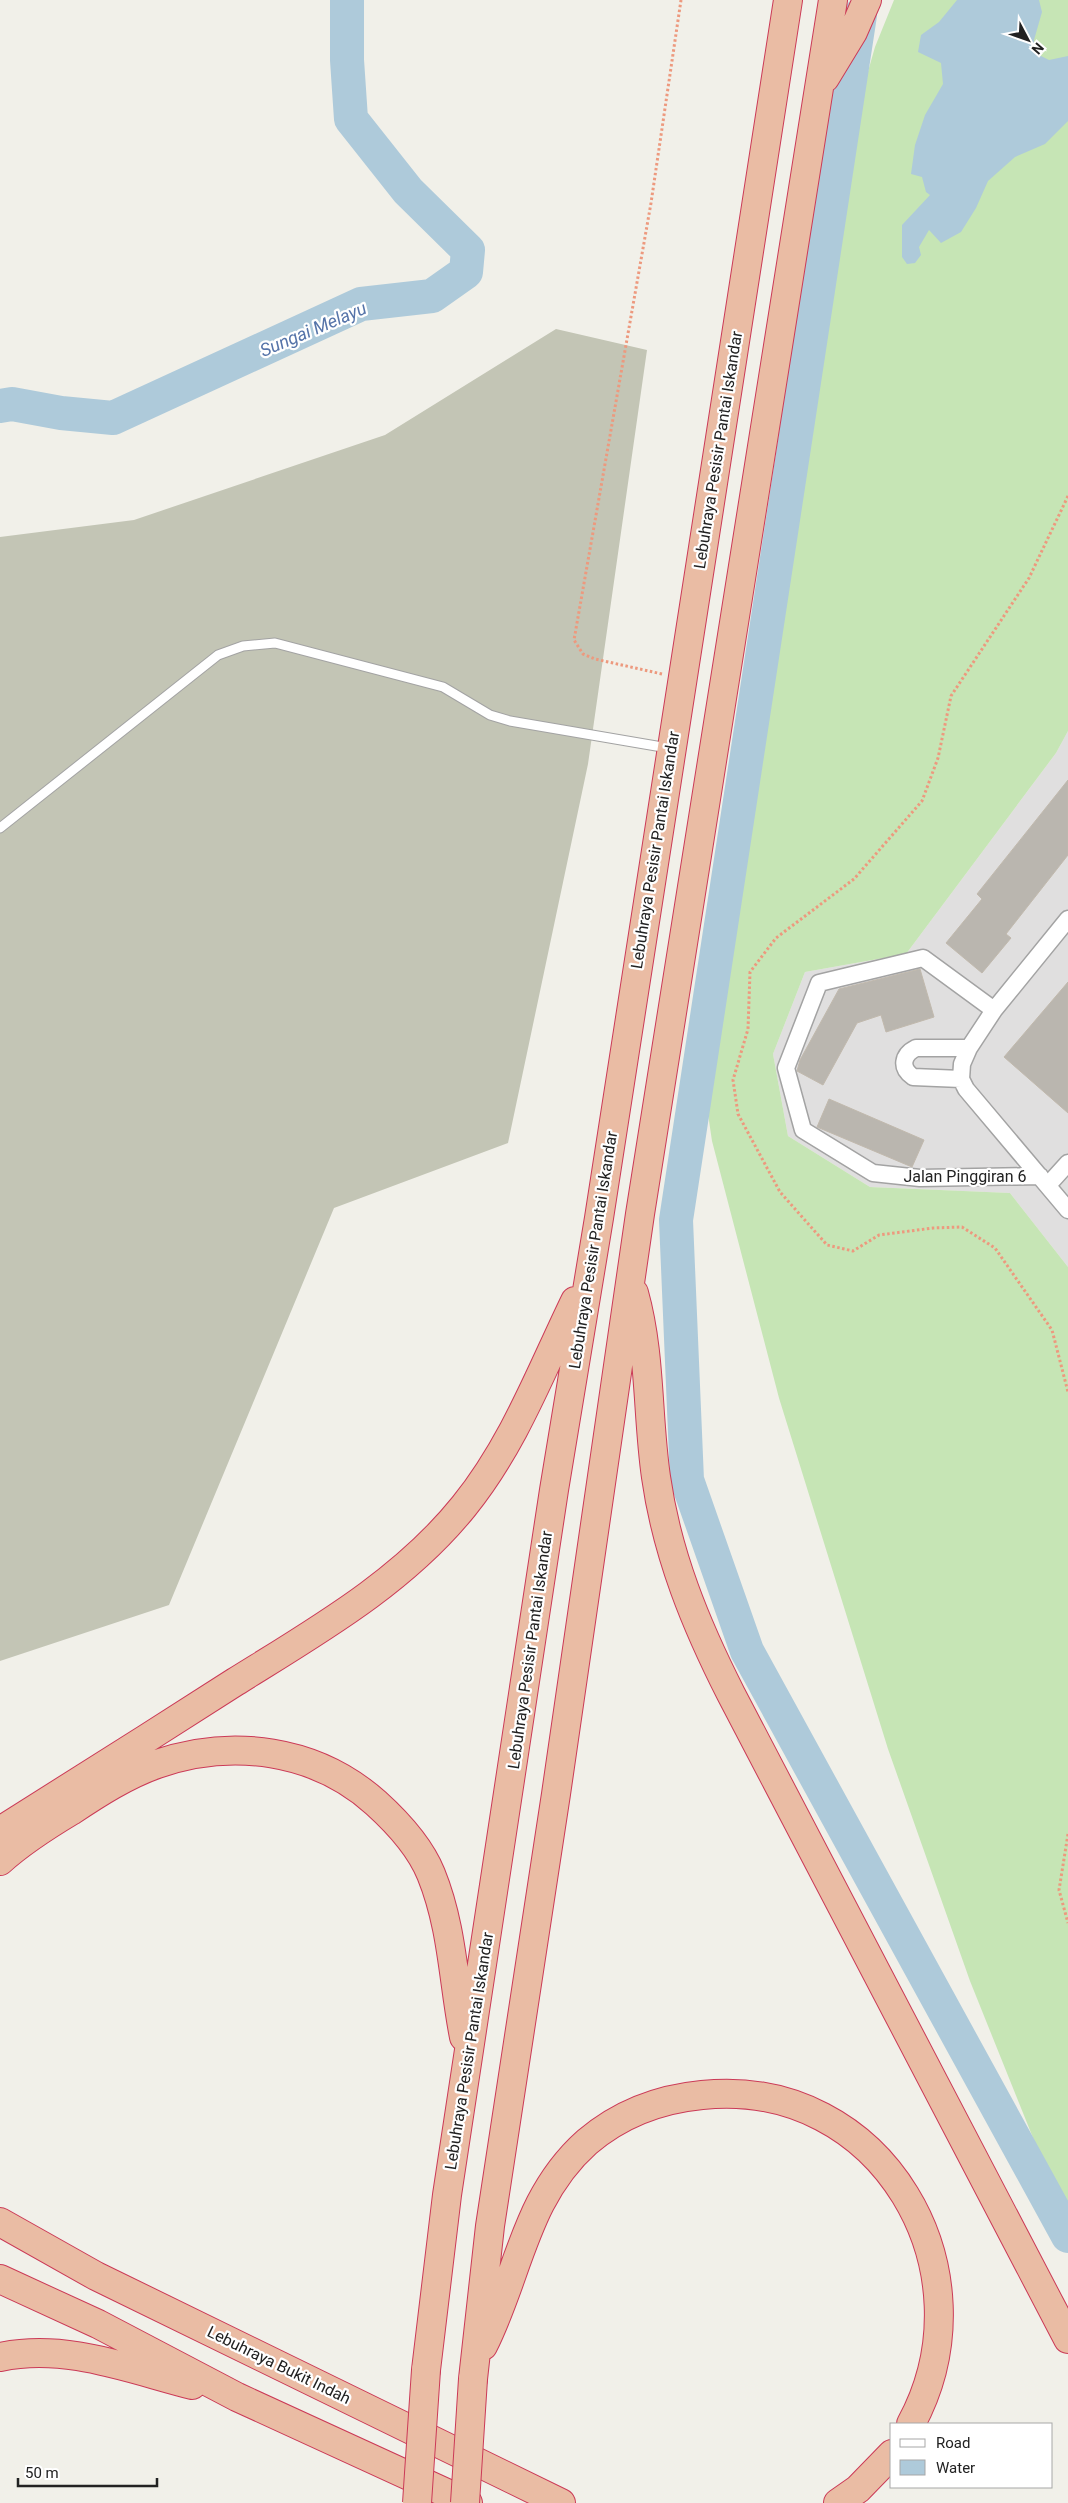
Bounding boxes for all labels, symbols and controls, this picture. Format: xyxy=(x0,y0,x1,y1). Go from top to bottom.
north arrow xyxy=(1003,15,1053,65)
text: N xyxy=(1029,40,1047,58)
water label: Sungai Melayu xyxy=(257,297,370,361)
street label: Lebuhraya Pesisir Pantai Iskandar xyxy=(690,329,746,570)
street label: Lebuhraya Pesisir Pantai Iskandar xyxy=(627,729,683,970)
street label: Lebuhraya Pesisir Pantai Iskandar xyxy=(565,1129,621,1370)
street label: Jalan Pinggiran 6 xyxy=(903,1167,1027,1186)
street label: Lebuhraya Pesisir Pantai Iskandar xyxy=(504,1529,556,1770)
street label: Lebuhraya Pesisir Pantai Iskandar xyxy=(441,1930,497,2171)
street label: Lebuhraya Bukit Indah xyxy=(204,2322,354,2408)
legend xyxy=(890,2423,1053,2488)
text: Road xyxy=(936,2434,970,2452)
scale bar xyxy=(18,2456,156,2488)
text: Water xyxy=(936,2459,975,2477)
text: 50 m xyxy=(25,2464,59,2482)

